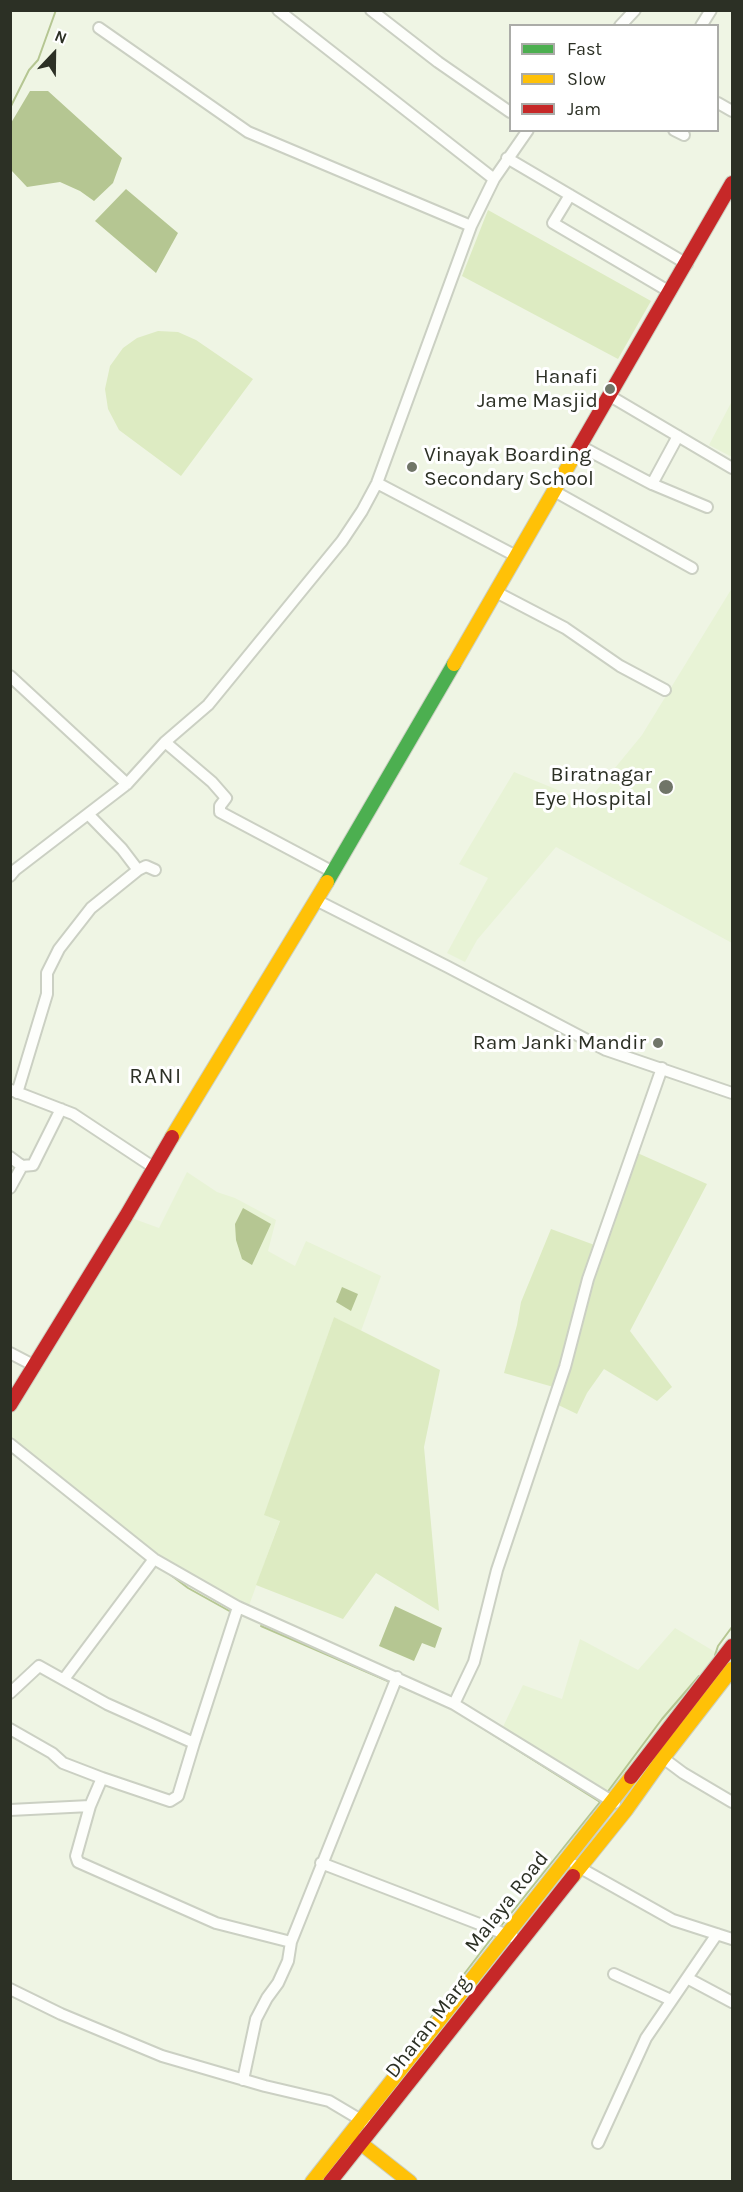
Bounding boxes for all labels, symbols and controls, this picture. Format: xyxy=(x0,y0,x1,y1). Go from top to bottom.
north arrow xyxy=(24,24,84,84)
legend xyxy=(509,24,719,132)
text: N xyxy=(52,26,70,48)
text: Fast xyxy=(567,38,602,60)
text: Slow xyxy=(567,68,606,90)
text: Jam xyxy=(567,98,601,120)
place label: Hanafi Jame Masjid xyxy=(477,364,598,414)
marker: Hanafi Jame Masjid xyxy=(603,382,617,396)
place label: Vinayak Boarding Secondary School xyxy=(424,442,594,492)
marker: Vinayak Boarding Secondary School xyxy=(405,460,419,474)
place label: Biratnagar Eye Hospital xyxy=(534,762,652,812)
marker: Biratnagar Eye Hospital xyxy=(657,778,675,796)
place label: Ram Janki Mandir xyxy=(473,1030,646,1056)
marker: Ram Janki Mandir xyxy=(651,1036,665,1050)
district label: RANI xyxy=(129,1064,183,1090)
street label: Malaya Road xyxy=(460,1846,554,1958)
street label: Dharan Marg xyxy=(380,1971,476,2083)

